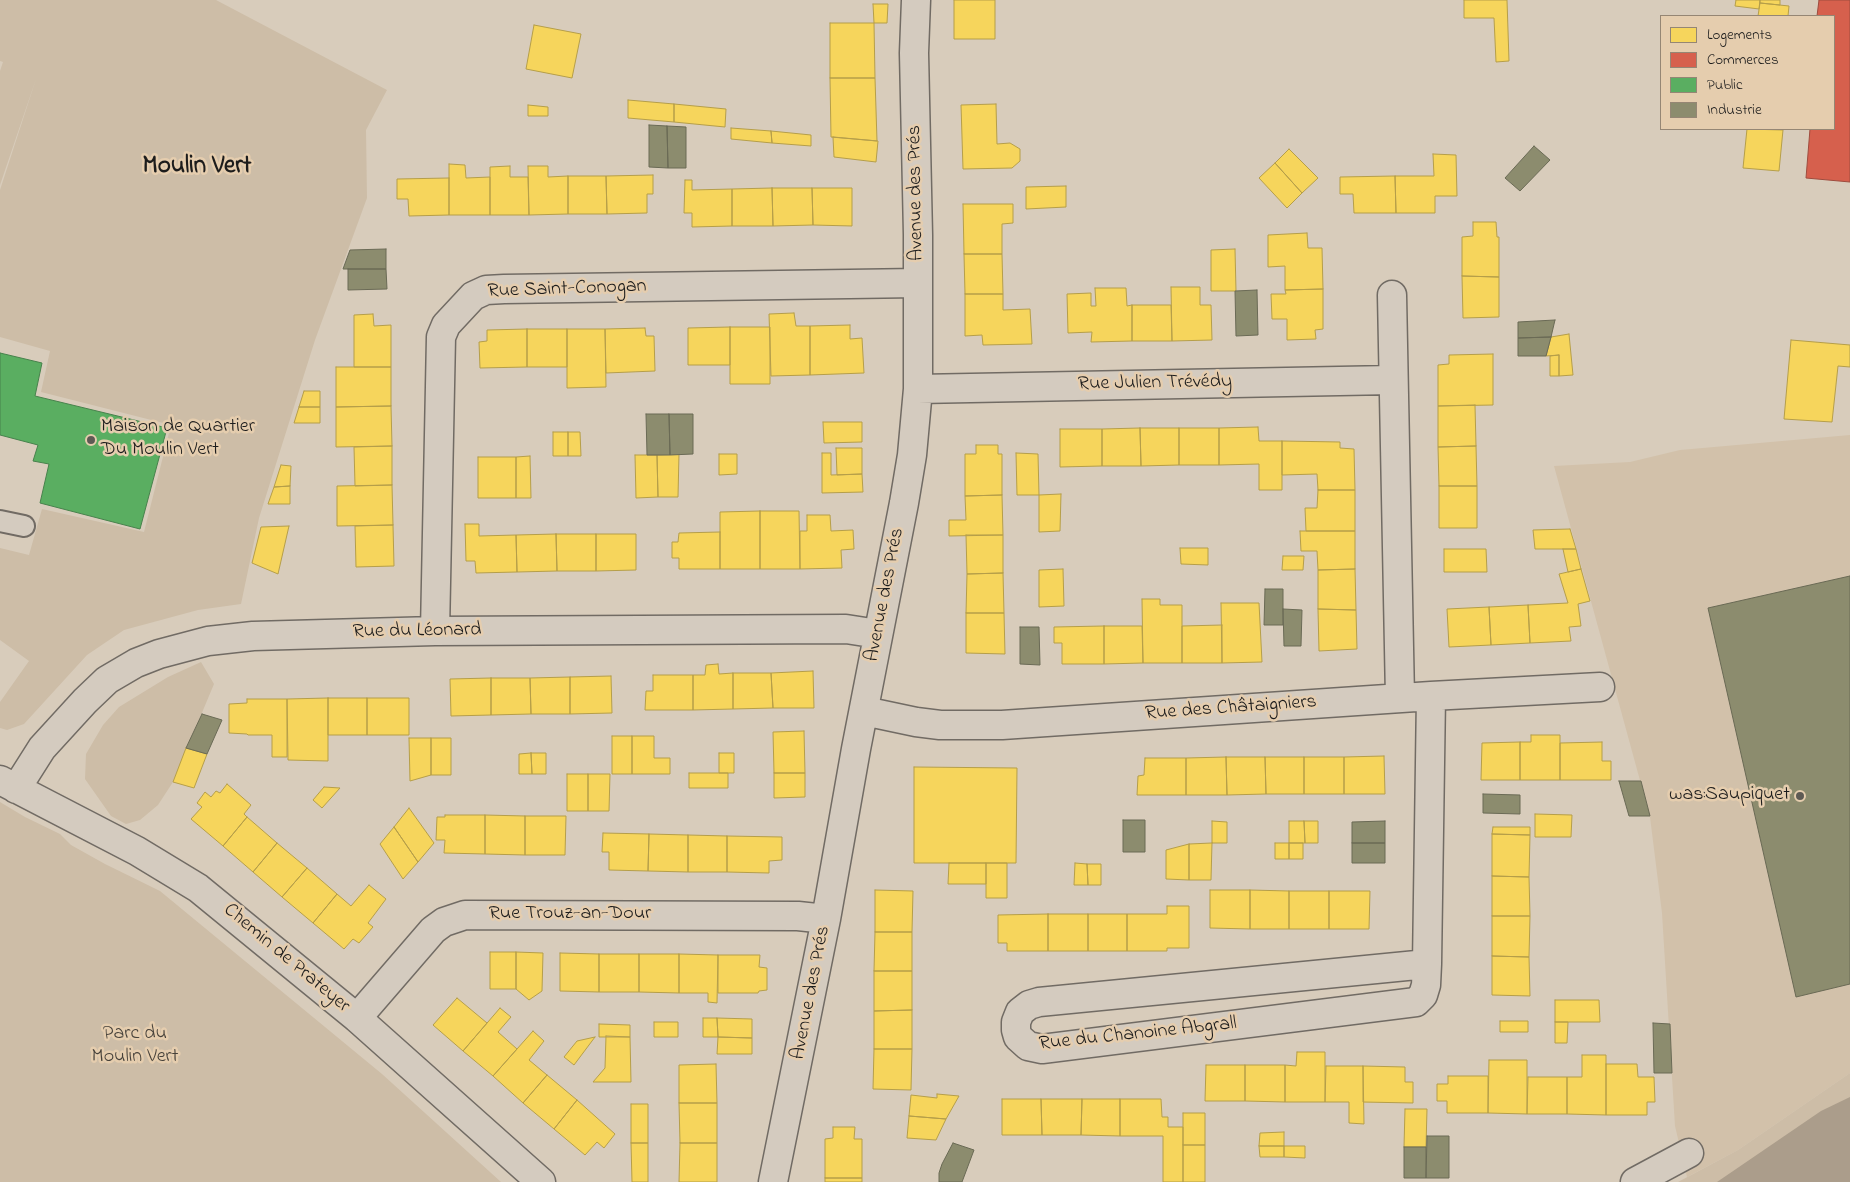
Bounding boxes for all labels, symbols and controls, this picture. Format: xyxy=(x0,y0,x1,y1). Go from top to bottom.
legend xyxy=(1660,15,1835,130)
text: Logements xyxy=(1707,24,1772,46)
text: Commerces xyxy=(1707,49,1779,71)
text: Public xyxy=(1707,74,1743,96)
text: Industrie xyxy=(1707,99,1762,121)
street label: Avenue des Prés xyxy=(904,125,930,261)
district label: Moulin Vert xyxy=(143,153,251,183)
street label: Rue Saint-Conogan xyxy=(487,275,647,305)
street label: Rue Julien Trévédy xyxy=(1078,371,1232,397)
place label: Maison de Quartier Du Moulin Vert xyxy=(101,416,255,463)
marker: Maison de Quartier Du Moulin Vert xyxy=(85,434,97,446)
street label: Avenue des Prés xyxy=(861,526,911,664)
street label: Rue du Léonard xyxy=(352,619,482,645)
street label: Rue des Châtaigniers xyxy=(1144,691,1318,727)
place label: was:Saupiquet xyxy=(1669,784,1790,808)
marker: was:Saupiquet xyxy=(1794,790,1806,802)
street label: Chemin de Prateyer xyxy=(218,899,354,1019)
street label: Rue Trouz-an-Dour xyxy=(489,903,651,927)
street label: Avenue des Prés xyxy=(787,924,837,1062)
street label: Rue du Chanoine Abgrall xyxy=(1038,1013,1238,1057)
park label: Parc du Moulin Vert xyxy=(91,1023,179,1070)

